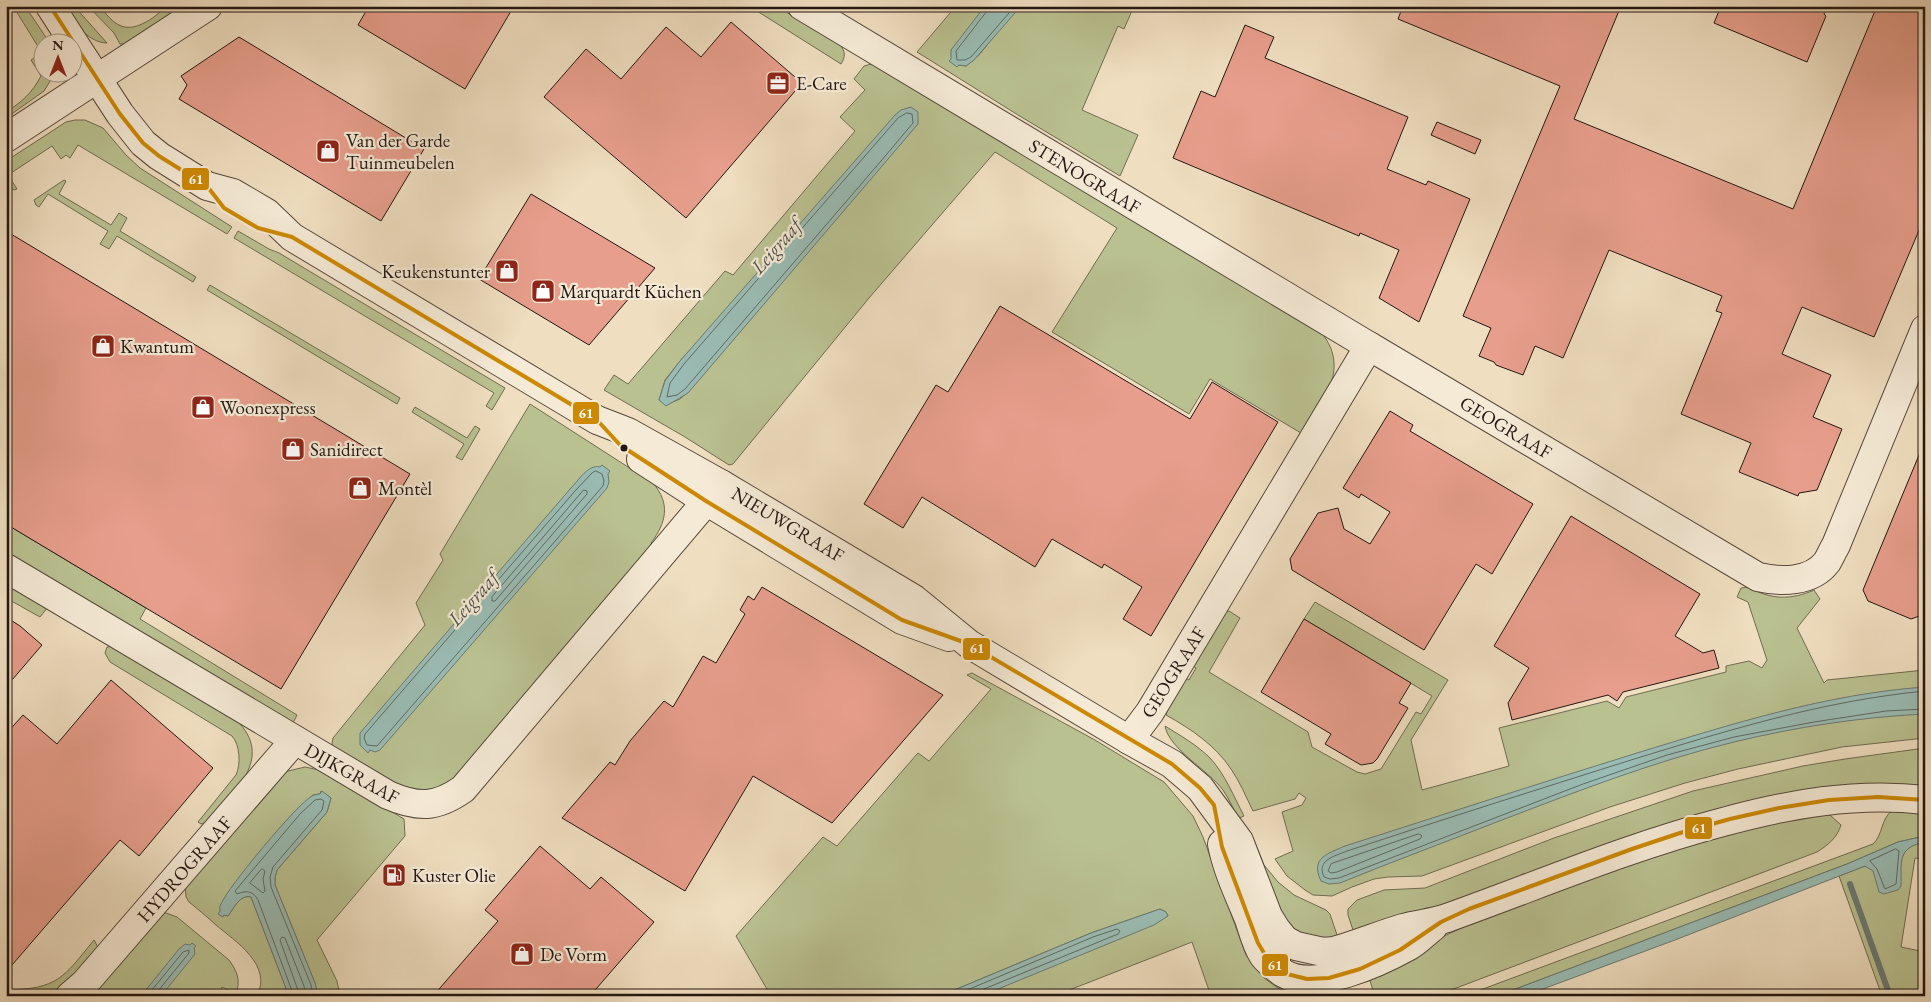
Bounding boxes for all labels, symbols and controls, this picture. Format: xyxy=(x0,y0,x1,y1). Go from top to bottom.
north arrow xyxy=(32,32,82,82)
text: N xyxy=(52,36,64,54)
office icon: E-Care xyxy=(765,70,791,96)
place label: E-Care xyxy=(796,71,847,96)
place label: Van der Garde Tuinmeubelen xyxy=(346,128,455,175)
street label: STENOGRAAF xyxy=(1024,133,1145,220)
shop icon: Van der Garde Tuinmeubelen xyxy=(315,138,341,164)
line badge: 61 xyxy=(181,167,210,191)
text: 61 xyxy=(189,170,203,188)
water label: Leigraaf xyxy=(744,209,810,280)
shop icon: Keukenstunter xyxy=(494,258,520,284)
place label: Keukenstunter xyxy=(381,259,491,284)
shop icon: Marquardt Küchen xyxy=(530,278,556,304)
place label: Marquardt Küchen xyxy=(560,279,702,304)
shop icon: Kwantum xyxy=(90,333,116,359)
place label: Kwantum xyxy=(120,334,194,359)
street label: GEOGRAAF xyxy=(1455,390,1557,465)
shop icon: Woonexpress xyxy=(190,394,216,420)
place label: Woonexpress xyxy=(220,395,316,420)
line badge: 61 xyxy=(572,401,600,425)
text: 61 xyxy=(579,404,593,422)
shop icon: Sanidirect xyxy=(280,436,306,462)
place label: Sanidirect xyxy=(310,437,383,462)
unlabelled marker xyxy=(619,443,629,453)
shop icon: Montèl xyxy=(347,475,373,501)
place label: Montèl xyxy=(378,476,433,501)
street label: NIEUWGRAAF xyxy=(727,481,849,568)
water label: Leigraaf xyxy=(441,561,507,632)
street label: GEOGRAAF xyxy=(1135,622,1212,723)
line badge: 61 xyxy=(962,637,991,661)
text: 61 xyxy=(970,639,984,657)
street label: DIJKGRAAF xyxy=(300,737,404,810)
street label: HYDROGRAAF xyxy=(131,811,238,928)
line badge: 61 xyxy=(1684,816,1713,840)
text: 61 xyxy=(1692,819,1706,837)
fuel station icon: Kuster Olie xyxy=(381,862,407,888)
place label: Kuster Olie xyxy=(412,863,496,888)
shop icon: De Vorm xyxy=(509,941,535,967)
place label: De Vorm xyxy=(540,942,607,967)
line badge: 61 xyxy=(1261,953,1289,977)
text: 61 xyxy=(1268,956,1282,974)

